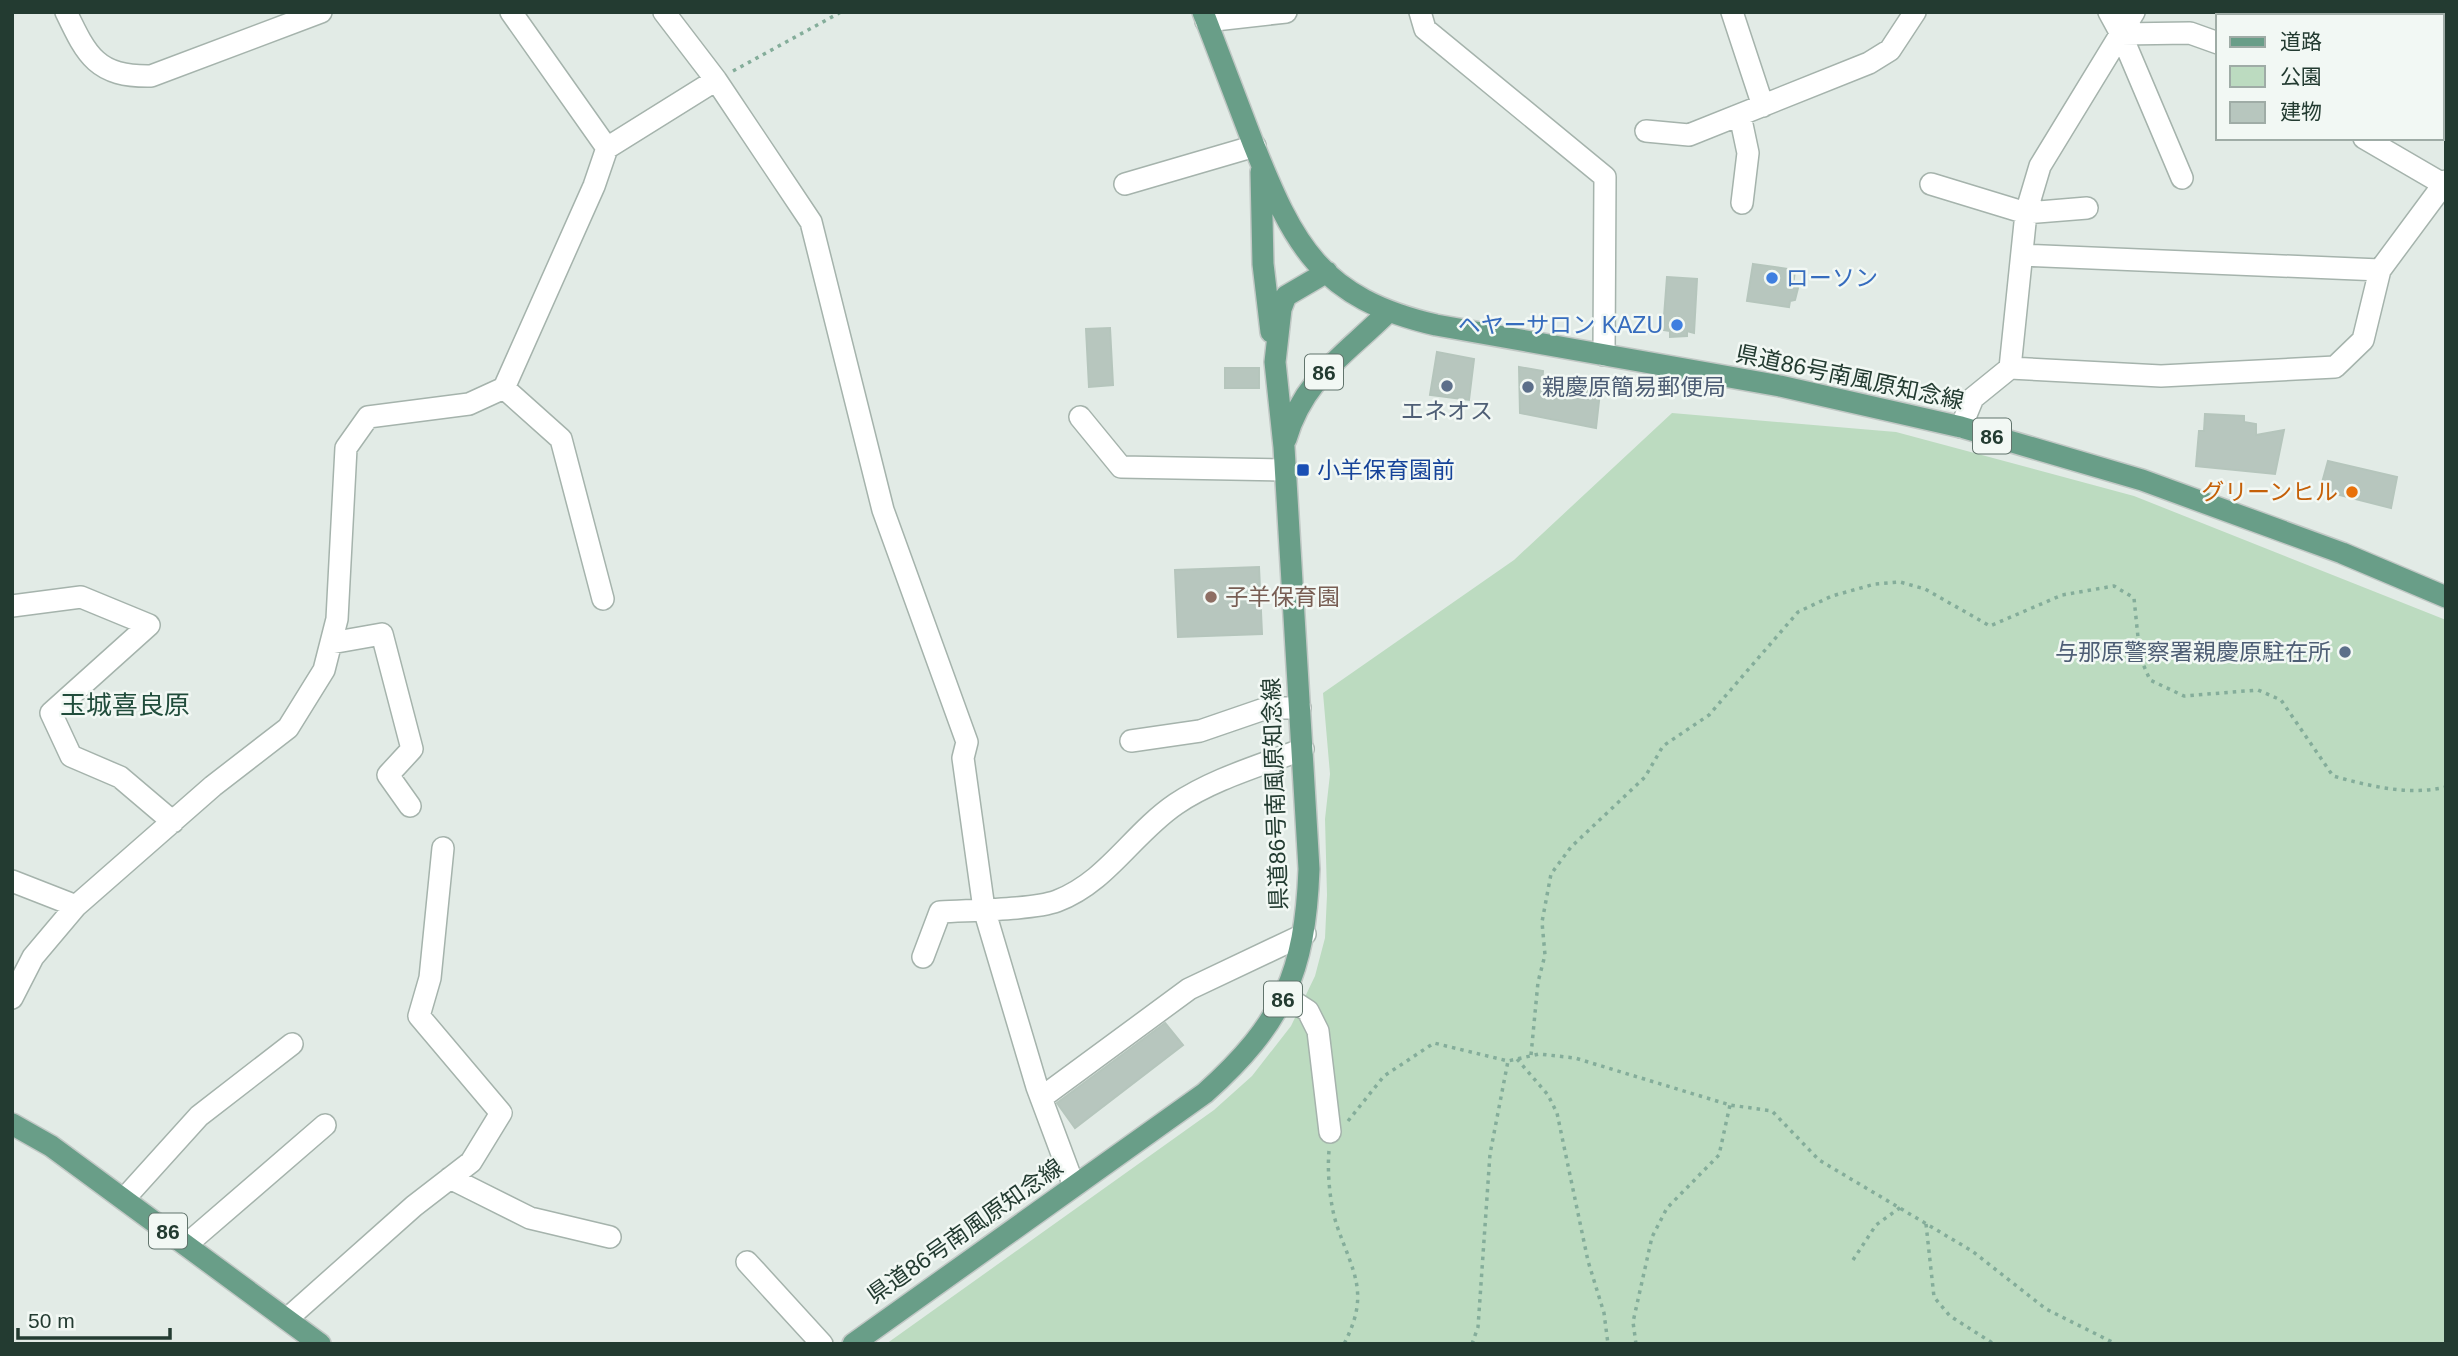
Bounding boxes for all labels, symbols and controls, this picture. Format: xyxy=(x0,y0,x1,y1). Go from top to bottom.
legend xyxy=(2216,14,2444,140)
text: 道路 xyxy=(2280,30,2322,53)
text: 公園 xyxy=(2280,65,2322,88)
text: 建物 xyxy=(2280,100,2322,123)
place label: ローソン xyxy=(1786,265,1878,291)
marker: ローソン xyxy=(1764,270,1780,286)
place label: ヘヤーサロン KAZU xyxy=(1458,312,1663,338)
marker: ヘヤーサロン KAZU xyxy=(1669,317,1685,333)
street label: 県道86号南風原知念線 xyxy=(1734,340,1966,414)
road number: 86 xyxy=(1305,354,1343,390)
place label: 親慶原簡易郵便局 xyxy=(1542,374,1726,400)
marker: エネオス xyxy=(1439,378,1455,394)
marker: 親慶原簡易郵便局 xyxy=(1520,379,1536,395)
place label: エネオス xyxy=(1401,398,1493,424)
road number: 86 xyxy=(1973,418,2011,453)
place label: 小羊保育園前 xyxy=(1317,457,1455,483)
marker: 小羊保育園前 xyxy=(1295,462,1311,478)
place label: グリーンヒル xyxy=(2201,479,2338,505)
marker: グリーンヒル xyxy=(2344,484,2360,500)
place label: 子羊保育園 xyxy=(1225,584,1340,610)
marker: 子羊保育園 xyxy=(1203,589,1219,605)
place label: 与那原警察署親慶原駐在所 xyxy=(2055,639,2331,665)
marker: 与那原警察署親慶原駐在所 xyxy=(2337,644,2353,660)
street label: 県道86号南風原知念線 xyxy=(1258,677,1292,911)
district label: 玉城喜良原 xyxy=(60,690,190,720)
road number: 86 xyxy=(1264,982,1302,1016)
street label: 県道86号南風原知念線 xyxy=(862,1154,1068,1308)
road number: 86 xyxy=(149,1214,187,1248)
scale bar xyxy=(18,1296,170,1340)
text: 50 m xyxy=(28,1309,75,1332)

